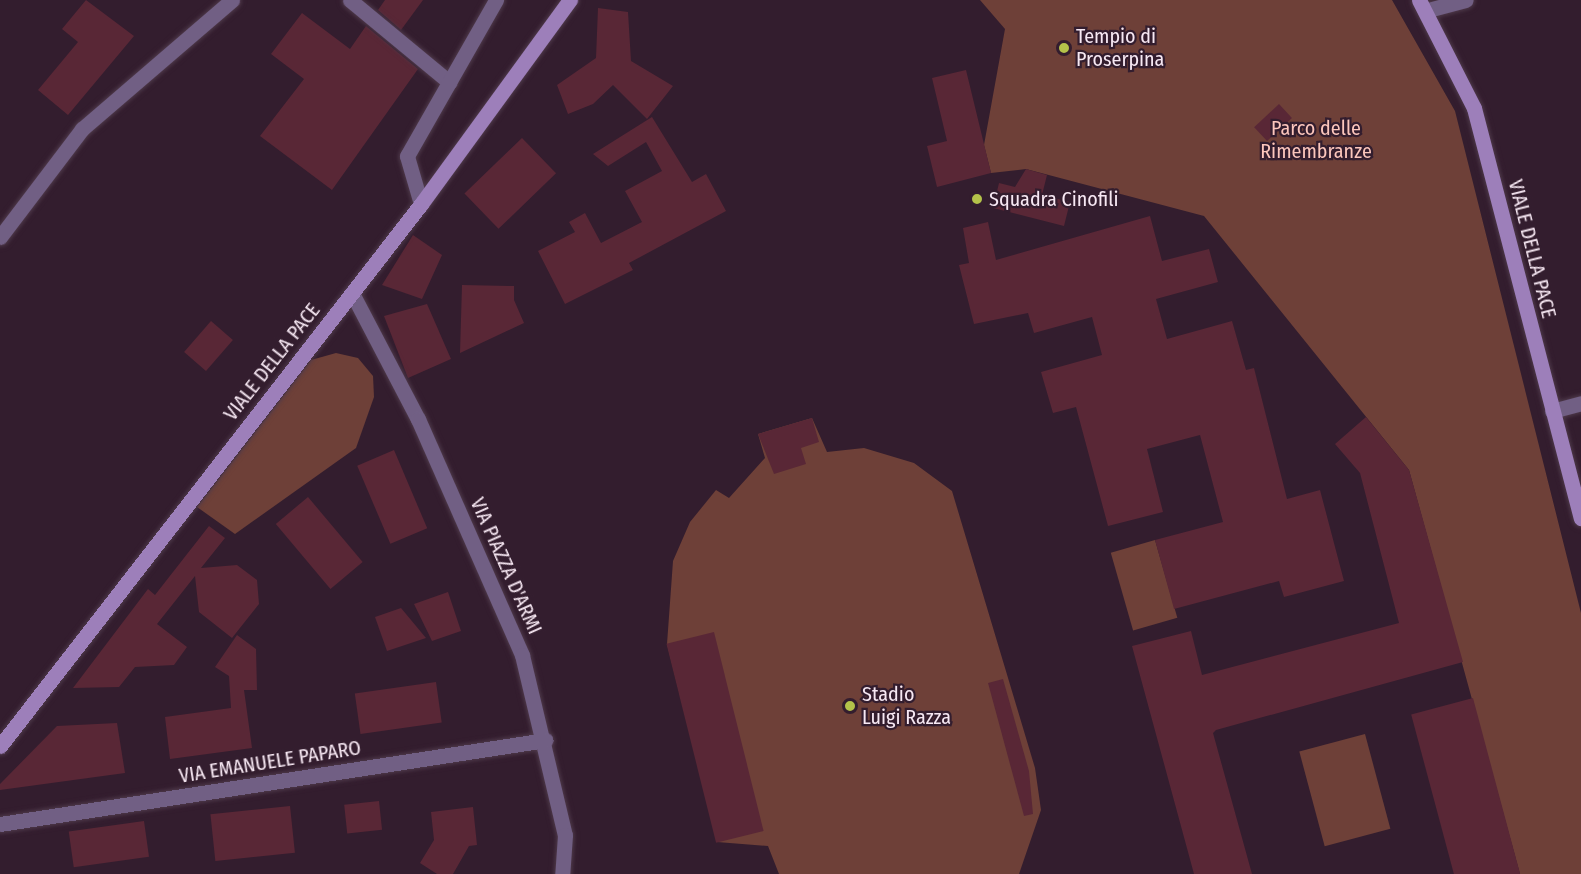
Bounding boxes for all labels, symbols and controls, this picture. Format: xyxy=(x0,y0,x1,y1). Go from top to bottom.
place label: Tempio di Proserpina xyxy=(1076,24,1164,71)
marker: Tempio di Proserpina xyxy=(1057,41,1071,55)
park label: Parco delle Rimembranze xyxy=(1260,116,1372,163)
street label: VIALE DELLA PACE xyxy=(1503,177,1561,321)
place label: Squadra Cinofili xyxy=(989,187,1119,211)
marker: Squadra Cinofili xyxy=(970,192,984,206)
street label: VIALE DELLA PACE xyxy=(219,299,325,425)
street label: VIA PIAZZA D'ARMI xyxy=(465,494,547,638)
place label: Stadio Luigi Razza xyxy=(862,682,951,729)
marker: Stadio Luigi Razza xyxy=(843,699,857,713)
street label: VIA EMANUELE PAPARO xyxy=(177,736,363,788)

